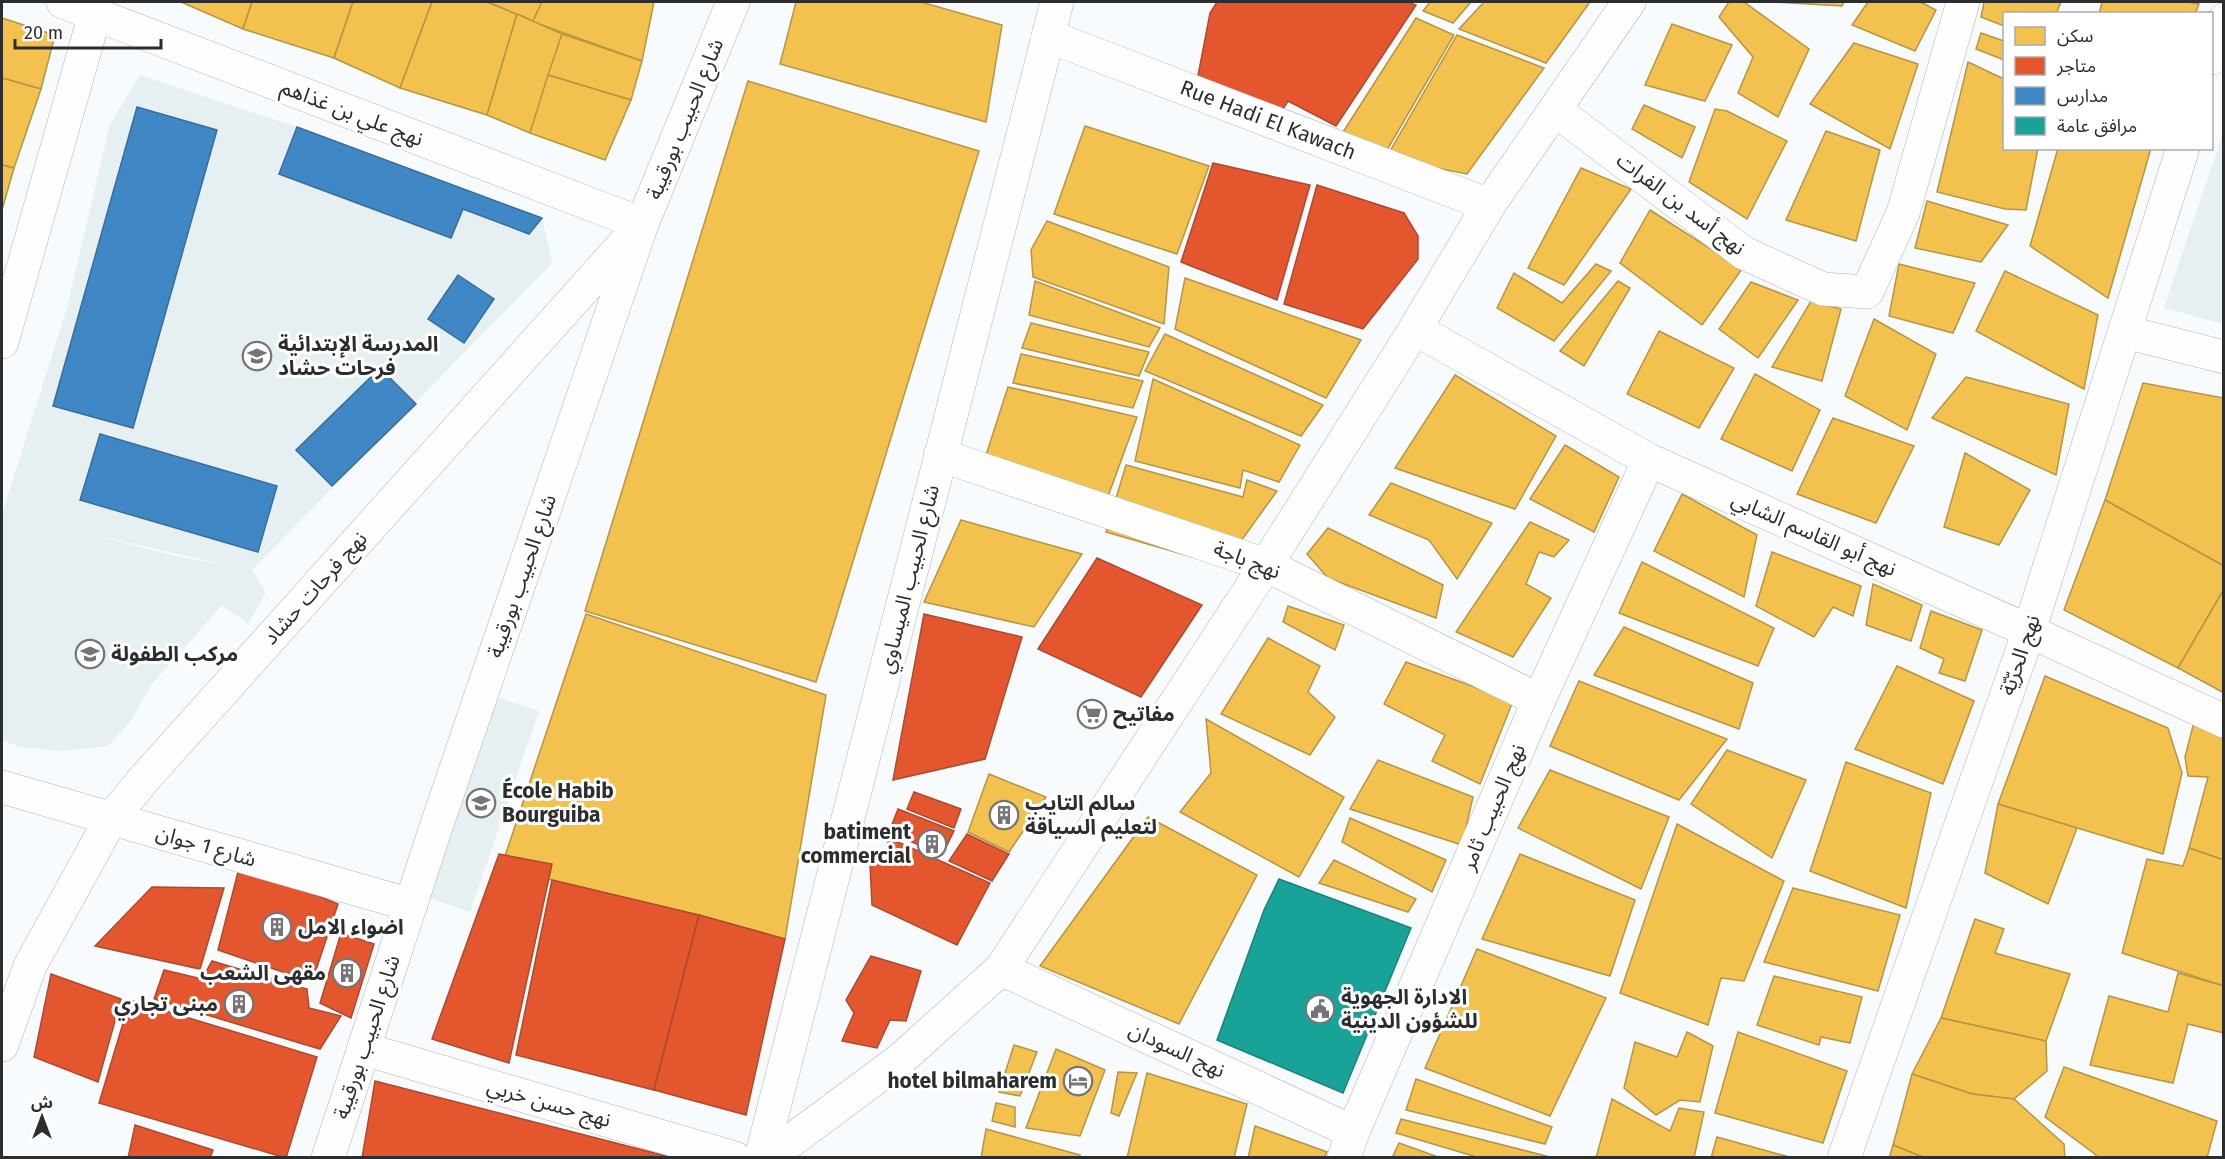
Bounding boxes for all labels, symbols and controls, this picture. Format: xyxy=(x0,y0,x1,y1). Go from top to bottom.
scale bar xyxy=(15,12,160,50)
legend xyxy=(2003,12,2213,150)
text: 20 m xyxy=(24,22,63,44)
text: سكن xyxy=(2057,25,2093,47)
street label: شارع الحبيب بورقيبة xyxy=(641,35,731,204)
text: متاجر xyxy=(2056,55,2096,77)
street label: نهج علي بن غذاهم xyxy=(276,74,427,155)
street label: Rue Hadi El Kawach xyxy=(1176,74,1360,166)
text: مدارس xyxy=(2057,85,2108,107)
text: مرافق عامة xyxy=(2057,115,2137,137)
street label: نهج أسد بن الفرات xyxy=(1610,147,1751,263)
place label: المدرسة الإبتدائية فرحات حشاد xyxy=(278,331,439,381)
school or university icon: المدرسة الإبتدائية فرحات حشاد xyxy=(241,340,273,372)
street label: شارع الحبيب الميساوي xyxy=(873,482,948,677)
street label: نهج أبو القاسم الشابي xyxy=(1726,486,1901,585)
street label: شارع الحبيب بورقيبة xyxy=(482,491,564,662)
street label: نهج فرحات حشاد xyxy=(257,526,374,651)
street label: نهج باجة xyxy=(1209,535,1284,587)
street label: نهج الحرّيّة xyxy=(1994,611,2048,699)
school or university icon: مركب الطفولة xyxy=(74,638,106,670)
place label: مركب الطفولة xyxy=(111,641,238,667)
supermarket icon: مفاتيح xyxy=(1076,698,1108,730)
place label: مفاتيح xyxy=(1113,701,1175,729)
street label: نهج الحبيب ثامر xyxy=(1454,740,1533,876)
place label: École Habib Bourguiba xyxy=(502,777,614,828)
school or university icon: École Habib Bourguiba xyxy=(465,787,497,819)
place label: سالم التايب لتعليم السياقة xyxy=(1025,790,1157,842)
building icon: سالم التايب لتعليم السياقة xyxy=(988,799,1020,831)
street label: شارع 1 جوان xyxy=(152,819,259,875)
place label: batiment commercial xyxy=(801,819,912,869)
building icon: batiment commercial xyxy=(916,828,948,860)
building icon: اضواء الامل xyxy=(261,911,293,943)
place label: اضواء الامل xyxy=(298,914,404,940)
street label: شارع الحبيب بورقيبة xyxy=(328,952,408,1123)
building icon: مقهى الشعب xyxy=(331,957,363,989)
place label: مقهى الشعب xyxy=(200,960,326,986)
place label: الادارة الجهوية للشؤون الدينية xyxy=(1341,984,1478,1034)
building icon: مبنى تجاري xyxy=(223,988,255,1020)
place label: مبنى تجاري xyxy=(114,991,218,1021)
public building icon: الادارة الجهوية للشؤون الدينية xyxy=(1304,993,1336,1025)
street label: نهج السودان xyxy=(1124,1016,1229,1085)
hotel icon: hotel bilmaharem xyxy=(1062,1065,1094,1097)
place label: hotel bilmaharem xyxy=(887,1068,1057,1094)
street label: نهج حسن خربي xyxy=(483,1073,614,1136)
north arrow xyxy=(12,1087,72,1147)
text: ش xyxy=(31,1093,53,1112)

